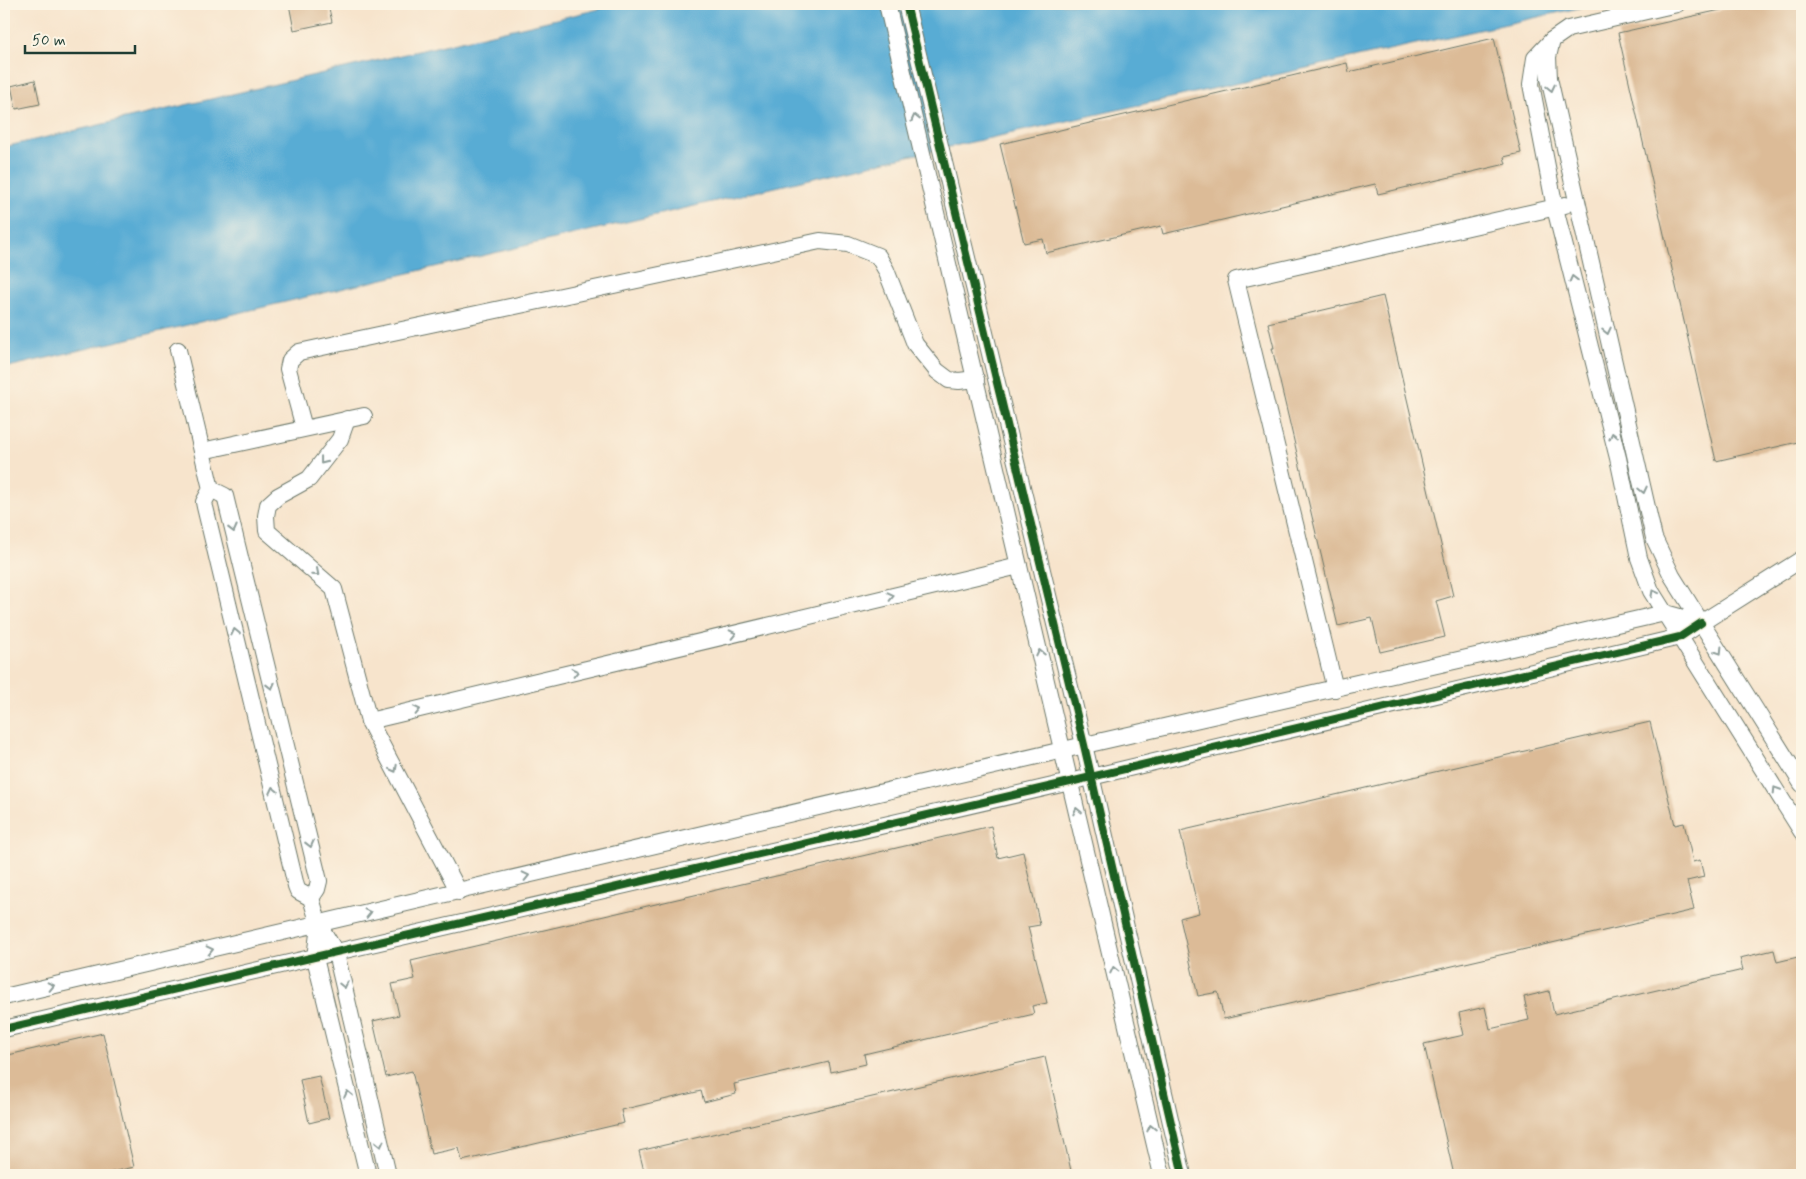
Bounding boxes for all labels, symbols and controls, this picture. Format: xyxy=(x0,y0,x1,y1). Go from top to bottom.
scale bar xyxy=(25,22,135,54)
text: 50 m xyxy=(32,31,66,51)
one-way arrow xyxy=(1545,83,1556,92)
one-way arrow xyxy=(910,114,921,123)
one-way arrow xyxy=(1568,274,1579,283)
one-way arrow xyxy=(1601,327,1612,336)
one-way arrow xyxy=(1608,432,1619,441)
one-way arrow xyxy=(320,455,329,465)
one-way arrow xyxy=(1637,485,1648,494)
one-way arrow xyxy=(227,524,238,533)
one-way arrow xyxy=(310,568,319,577)
one-way arrow xyxy=(1650,589,1660,598)
one-way arrow xyxy=(886,591,895,602)
one-way arrow xyxy=(230,628,241,637)
one-way arrow xyxy=(728,629,737,640)
one-way arrow xyxy=(1712,646,1722,655)
one-way arrow xyxy=(1035,649,1046,658)
one-way arrow xyxy=(570,667,579,678)
one-way arrow xyxy=(265,682,276,691)
one-way arrow xyxy=(412,705,421,716)
one-way arrow xyxy=(388,764,398,773)
one-way arrow xyxy=(268,786,279,795)
one-way arrow xyxy=(1773,787,1783,796)
one-way arrow xyxy=(1072,807,1083,816)
one-way arrow xyxy=(304,840,315,849)
one-way arrow xyxy=(522,871,531,882)
one-way arrow xyxy=(363,908,372,919)
one-way arrow xyxy=(205,945,214,956)
one-way arrow xyxy=(1109,965,1120,974)
one-way arrow xyxy=(47,981,56,992)
one-way arrow xyxy=(338,981,349,990)
one-way arrow xyxy=(343,1089,354,1098)
one-way arrow xyxy=(1146,1123,1157,1132)
one-way arrow xyxy=(374,1139,385,1148)

